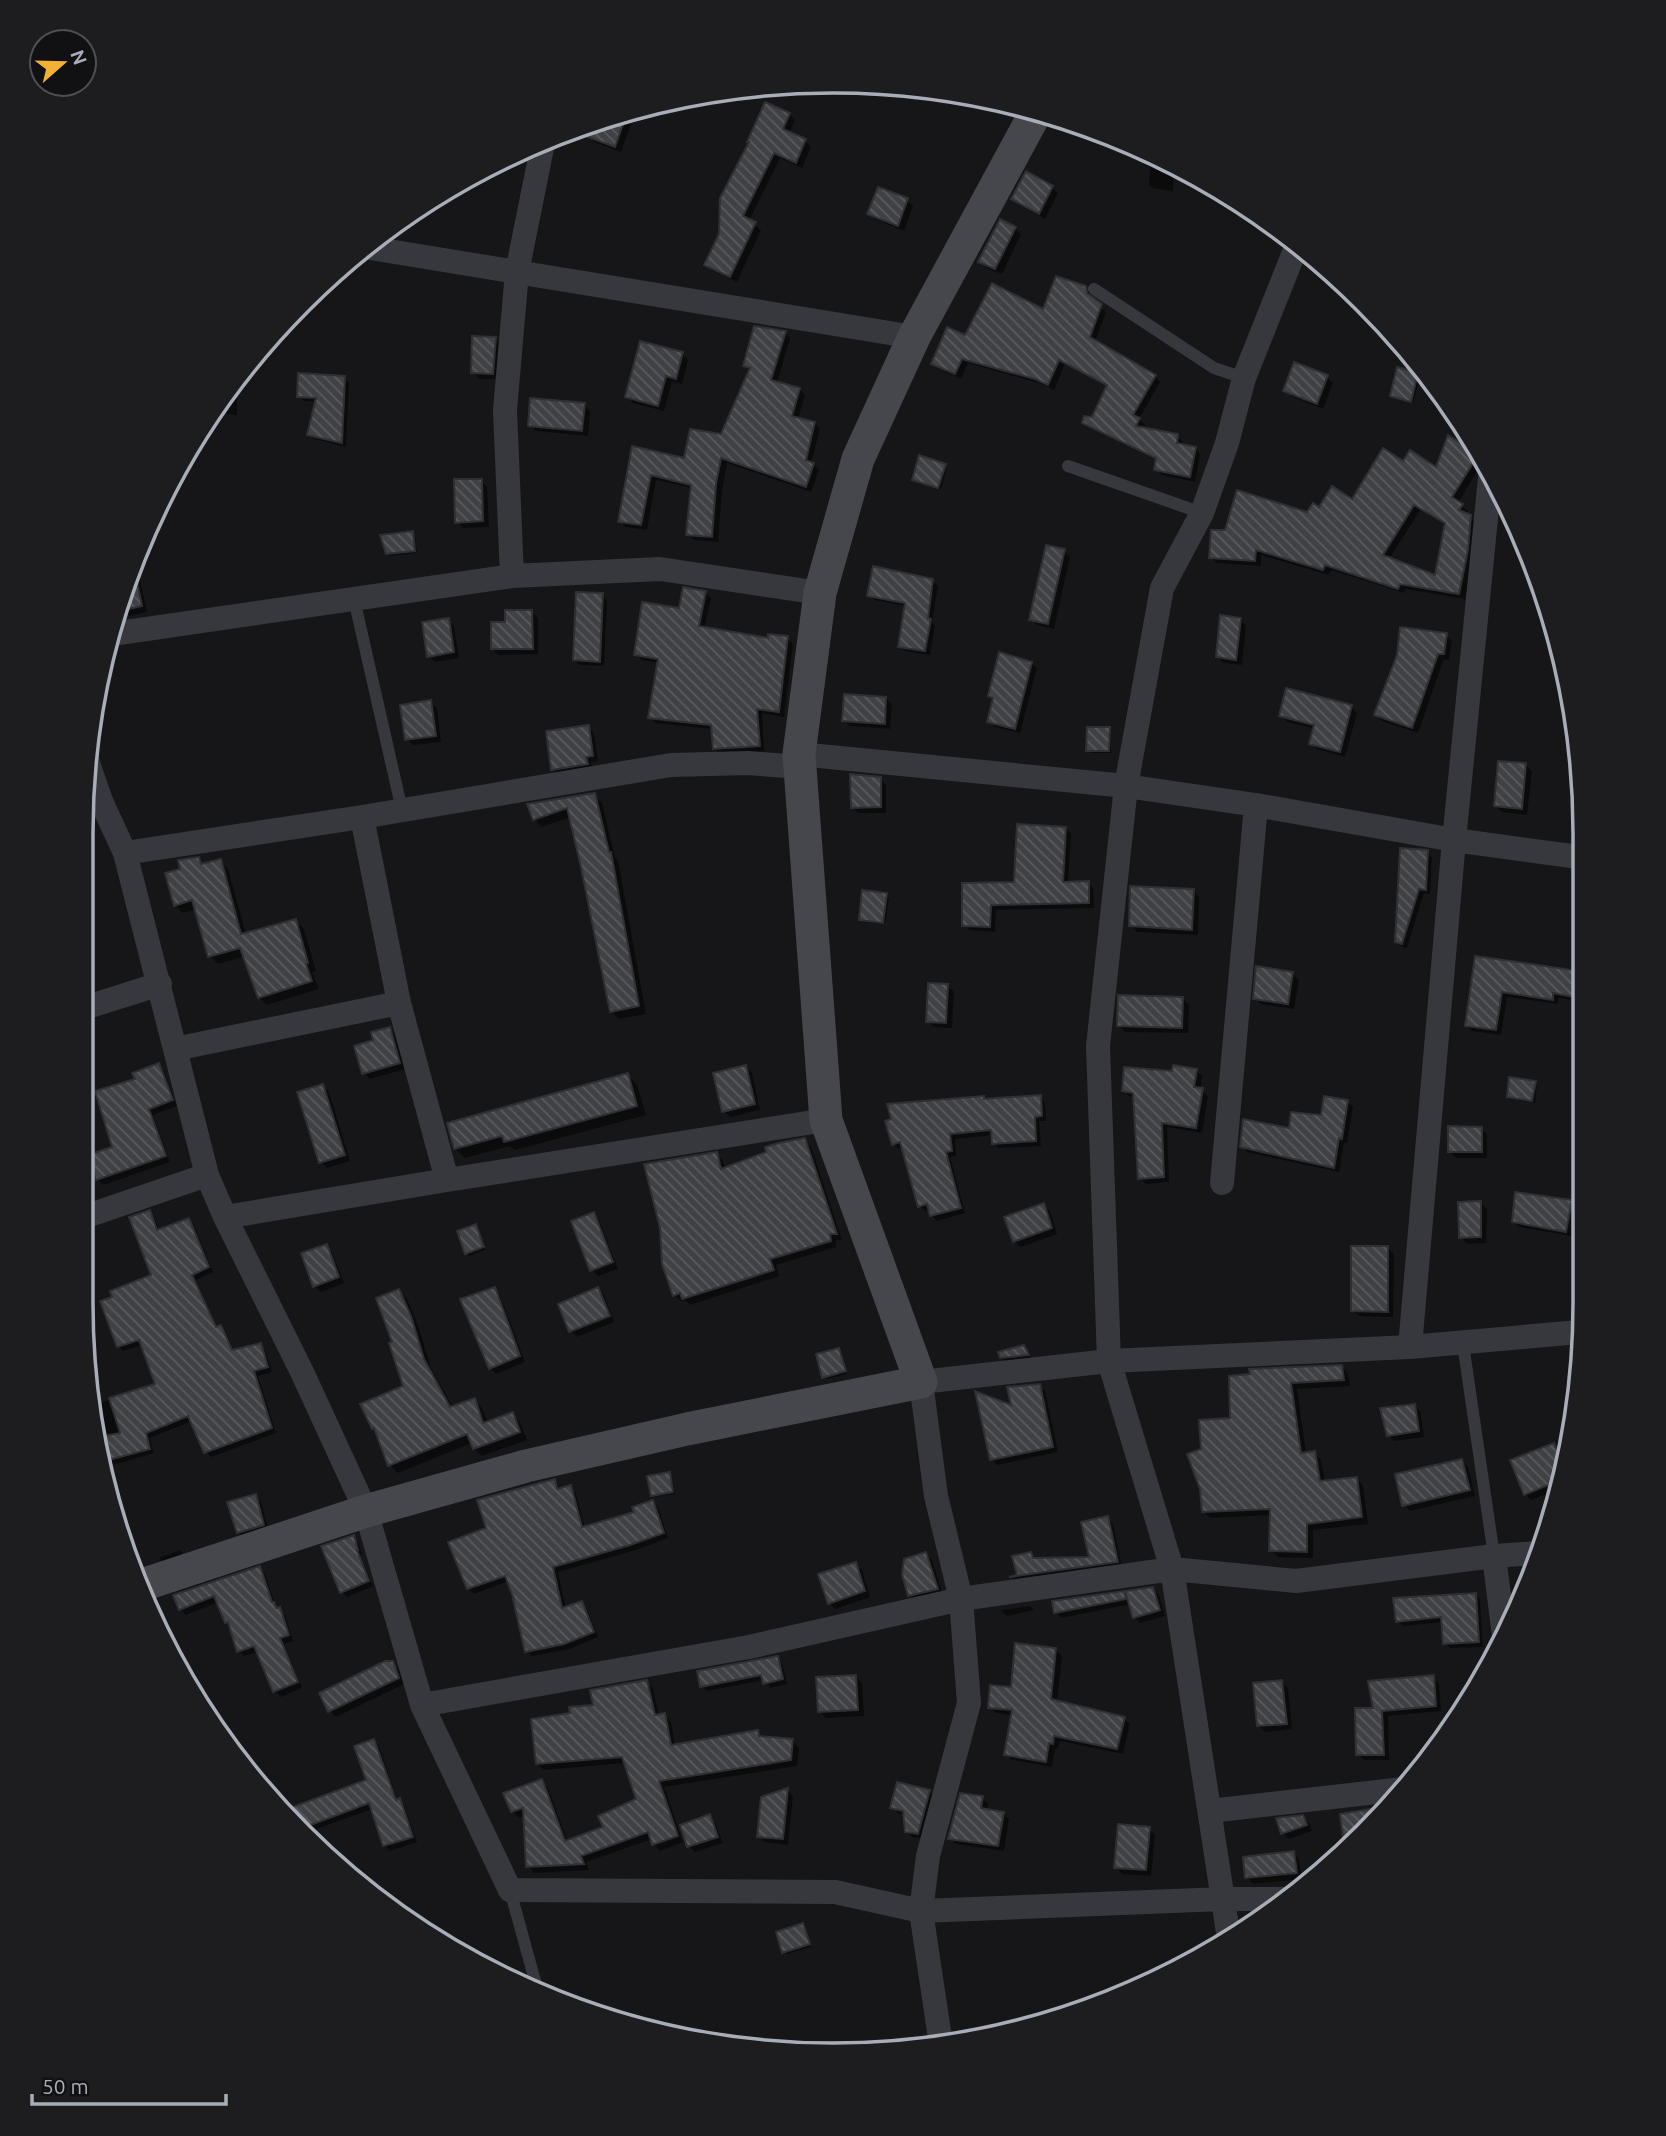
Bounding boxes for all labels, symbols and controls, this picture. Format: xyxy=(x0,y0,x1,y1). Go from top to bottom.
north arrow xyxy=(28,28,98,98)
text: N xyxy=(66,47,92,68)
scale bar xyxy=(32,2062,226,2106)
text: 50 m xyxy=(42,2074,89,2098)

